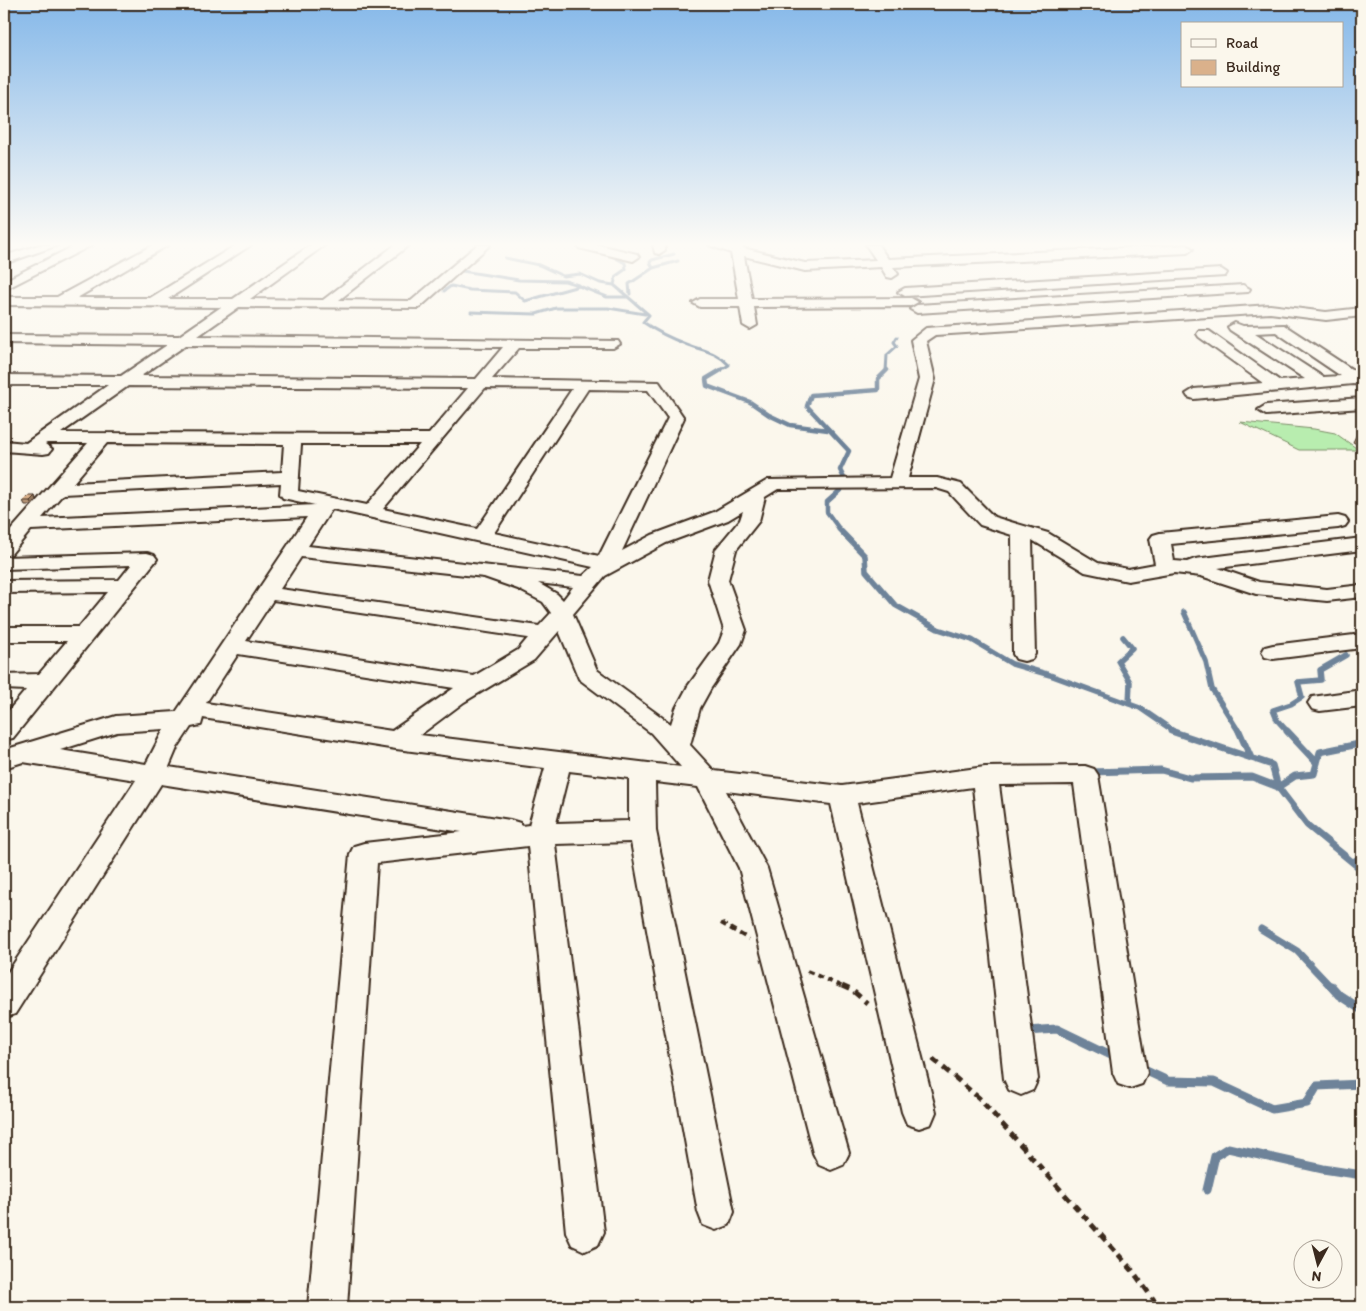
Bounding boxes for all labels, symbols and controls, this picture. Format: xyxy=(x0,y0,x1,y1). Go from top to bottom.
legend xyxy=(1181,22,1344,88)
text: Road xyxy=(1226,34,1259,52)
text: Building xyxy=(1226,58,1280,76)
north arrow xyxy=(1294,1238,1344,1288)
text: N xyxy=(1311,1267,1322,1285)

